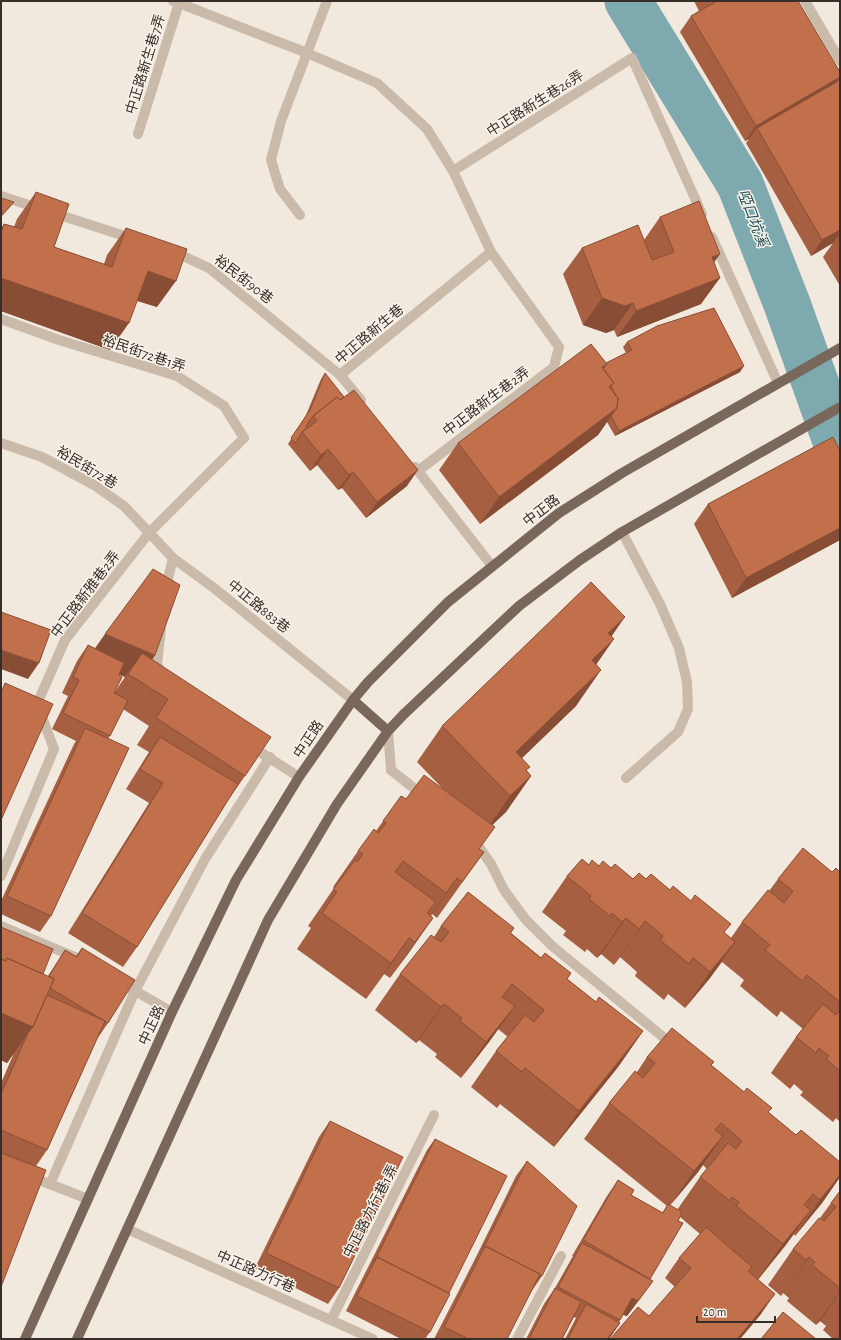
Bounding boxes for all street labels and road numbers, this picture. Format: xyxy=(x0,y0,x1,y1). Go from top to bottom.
street label: 中正路新生巷7弄 xyxy=(123,12,168,116)
street label: 中正路新生巷26弄 xyxy=(484,68,586,139)
street label: 裕民街90巷 xyxy=(212,252,276,307)
street label: 中正路新生巷 xyxy=(332,302,406,367)
street label: 裕民街72巷1弄 xyxy=(100,332,187,375)
street label: 中正路新生巷2弄 xyxy=(440,364,532,439)
street label: 裕民街72巷 xyxy=(54,443,120,491)
street label: 中正路 xyxy=(520,492,563,529)
street label: 中正路新雅巷2弄 xyxy=(48,548,123,640)
street label: 中正路883巷 xyxy=(225,577,293,636)
street label: 中正路 xyxy=(290,718,326,761)
street label: 中正路 xyxy=(136,1003,167,1047)
street label: 中正路力行巷1弄 xyxy=(340,1162,400,1260)
street label: 中正路力行巷 xyxy=(214,1248,297,1295)

